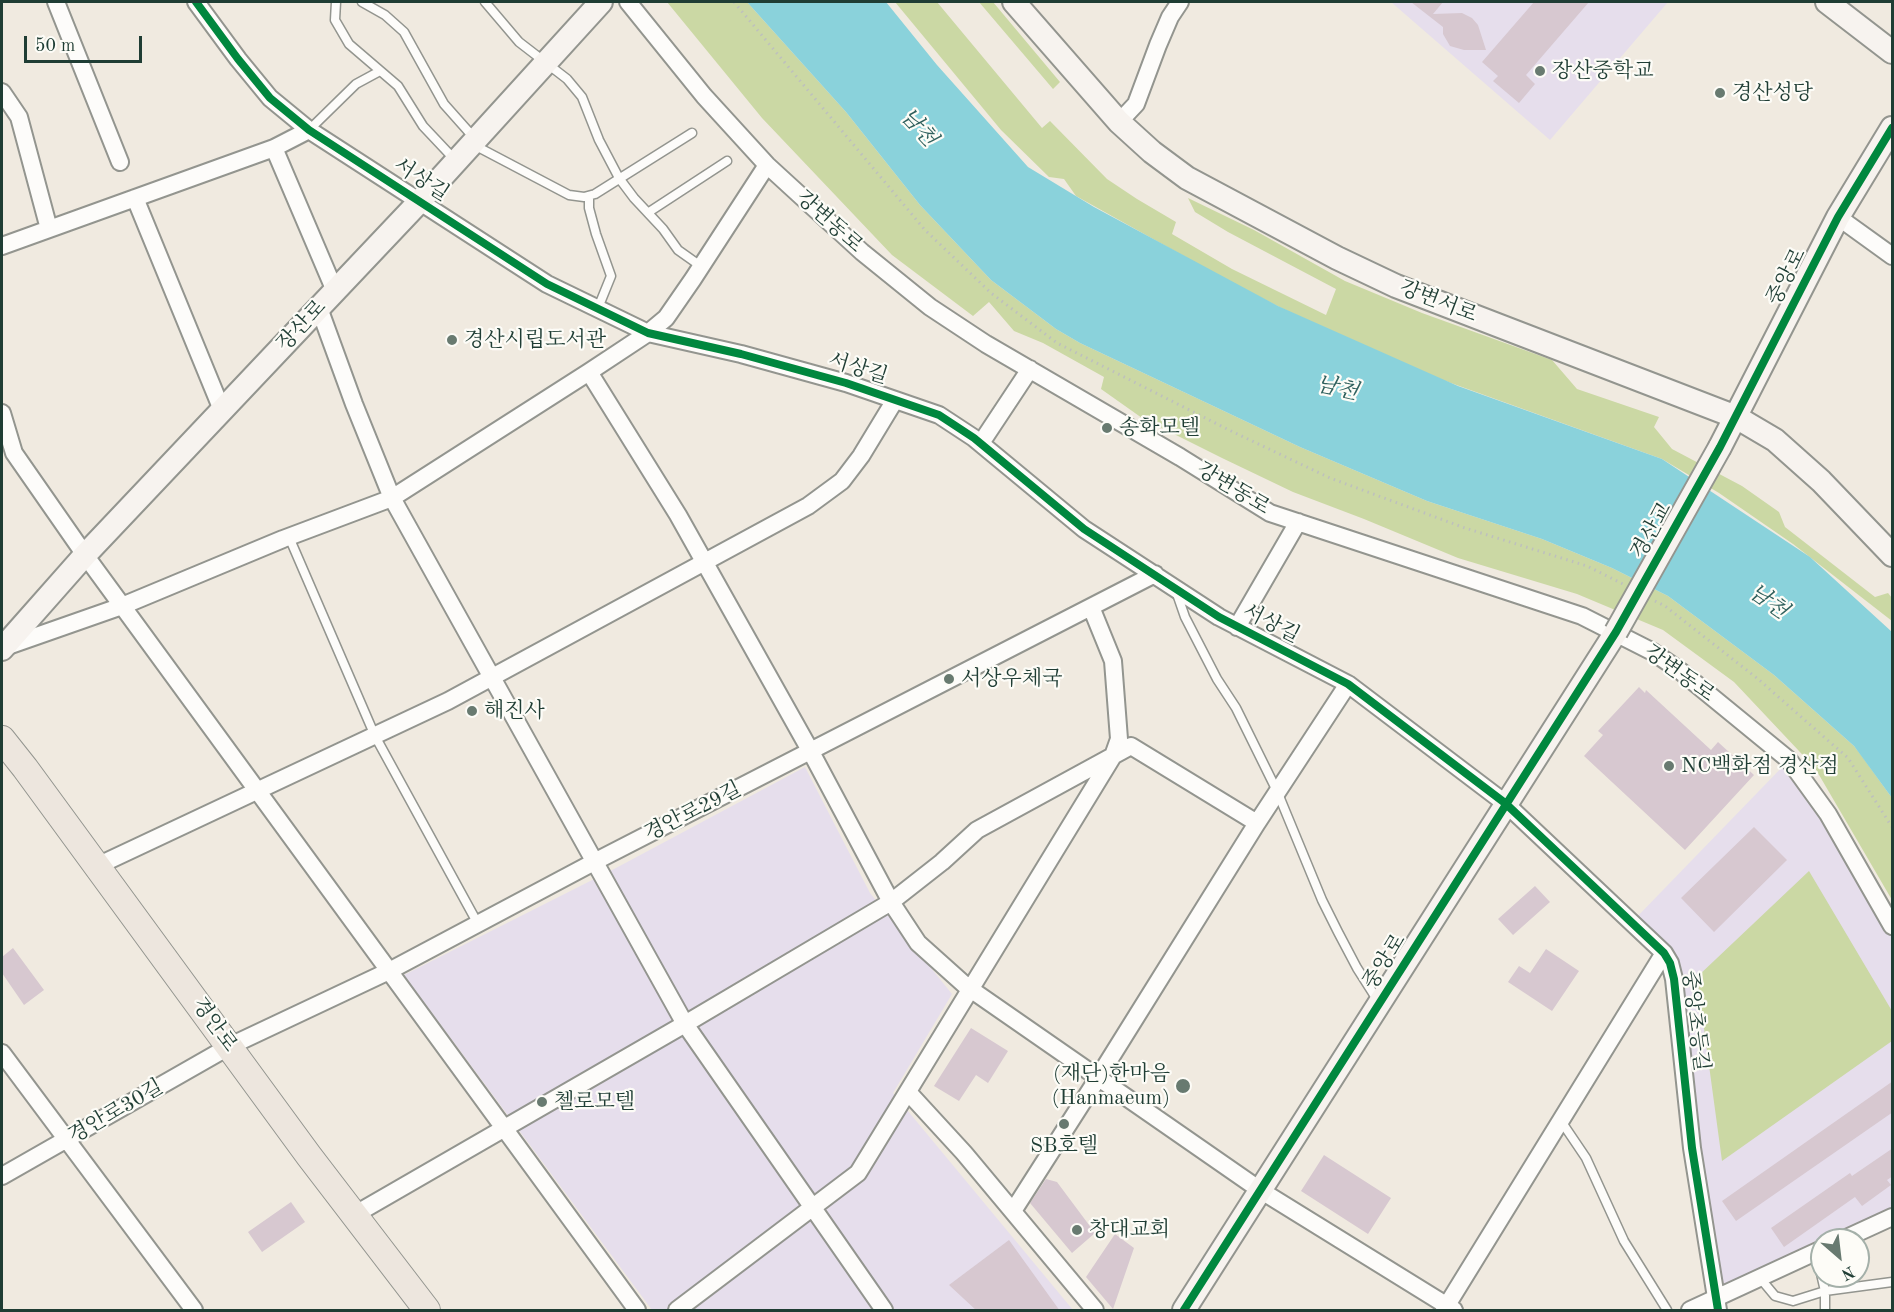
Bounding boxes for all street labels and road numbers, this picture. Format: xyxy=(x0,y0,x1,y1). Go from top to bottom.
street label: 서상길 xyxy=(389,153,453,207)
street label: 강변동로 xyxy=(790,185,868,259)
street label: 중앙로 xyxy=(1762,244,1812,310)
street label: 강변서로 xyxy=(1396,276,1480,328)
street label: 장산로 xyxy=(272,295,332,357)
street label: 서상길 xyxy=(825,348,891,390)
street label: 강변동로 xyxy=(1192,457,1274,521)
street label: 경산교 xyxy=(1626,498,1678,564)
street label: 서상길 xyxy=(1238,599,1304,649)
street label: 강변동로 xyxy=(1639,640,1719,708)
street label: 경안로29길 xyxy=(640,777,746,847)
street label: 중앙로 xyxy=(1358,930,1412,994)
street label: 중앙초등길 xyxy=(1676,969,1714,1073)
street label: 경안로 xyxy=(186,993,242,1057)
street label: 경안로30길 xyxy=(64,1075,168,1149)

